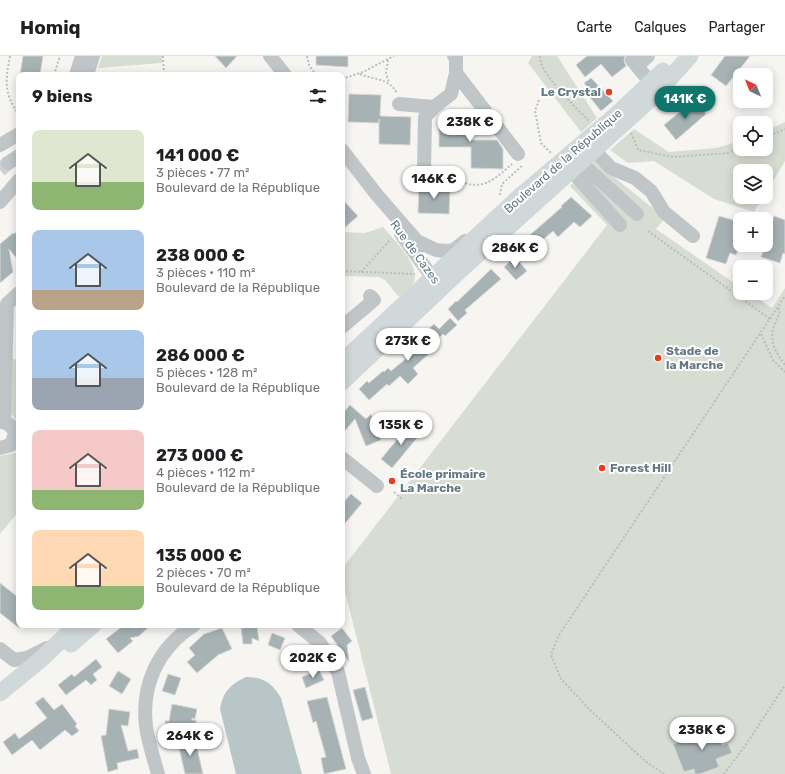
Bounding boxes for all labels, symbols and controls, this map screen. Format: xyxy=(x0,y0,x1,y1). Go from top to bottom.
text: Homiq xyxy=(20,16,81,39)
text: Carte xyxy=(576,19,612,36)
text: Calques xyxy=(634,19,686,36)
text: Partager xyxy=(708,19,765,36)
north arrow xyxy=(733,68,773,108)
map controls xyxy=(733,68,773,300)
icon: filters xyxy=(307,85,329,107)
place label: Le Crystal xyxy=(541,85,601,99)
text: 9 biens xyxy=(32,86,93,106)
pin: 141K € xyxy=(652,86,718,120)
marker: Le Crystal xyxy=(604,87,614,97)
text: 141K € xyxy=(663,91,707,106)
street label: Boulevard de la République xyxy=(501,106,625,216)
pin: 238K € xyxy=(437,109,503,143)
text: 238K € xyxy=(446,114,494,129)
button: locate xyxy=(733,116,773,156)
text: 141 000 € xyxy=(156,145,239,165)
icon: home xyxy=(64,146,112,194)
button: layers xyxy=(733,164,773,204)
text: 3 pièces · 77 m² xyxy=(156,165,249,180)
pin: 146K € xyxy=(401,166,467,200)
text: 146K € xyxy=(411,171,457,186)
text: Boulevard de la République xyxy=(156,180,320,195)
button: + xyxy=(733,212,773,252)
street label: Rue de Cazes xyxy=(387,218,443,286)
pin: 286K € xyxy=(482,235,548,269)
text: 286K € xyxy=(491,240,539,255)
text: 238 000 € xyxy=(156,245,245,265)
icon: home xyxy=(64,246,112,294)
button: − xyxy=(733,260,773,300)
text: 3 pièces · 110 m² xyxy=(156,265,255,280)
text: Boulevard de la République xyxy=(156,280,320,295)
pin: 273K € xyxy=(375,328,441,362)
text: 273K € xyxy=(385,333,431,348)
place label: Stade de la Marche xyxy=(666,344,724,372)
text: 286 000 € xyxy=(156,345,245,365)
icon: home xyxy=(64,346,112,394)
marker: Stade de la Marche xyxy=(653,353,663,363)
text: 5 pièces · 128 m² xyxy=(156,365,257,380)
text: Boulevard de la République xyxy=(156,380,320,395)
pin: 135K € xyxy=(368,412,434,446)
text: 135K € xyxy=(379,417,423,432)
text: 273 000 € xyxy=(156,445,243,465)
icon: home xyxy=(64,446,112,494)
place label: Forest Hill xyxy=(610,461,671,475)
marker: Forest Hill xyxy=(597,463,607,473)
text: 4 pièces · 112 m² xyxy=(156,465,255,480)
place label: École primaire La Marche xyxy=(400,467,486,495)
marker: École primaire La Marche xyxy=(387,476,397,486)
text: Boulevard de la République xyxy=(156,480,320,495)
text: 135 000 € xyxy=(156,545,242,565)
icon: home xyxy=(64,546,112,594)
text: 2 pièces · 70 m² xyxy=(156,565,251,580)
text: Boulevard de la République xyxy=(156,580,320,595)
pin: 202K € xyxy=(280,645,346,679)
text: 202K € xyxy=(289,650,337,665)
pin: 238K € xyxy=(669,717,735,751)
text: 238K € xyxy=(678,722,726,737)
pin: 264K € xyxy=(157,723,223,757)
text: 264K € xyxy=(166,728,214,743)

